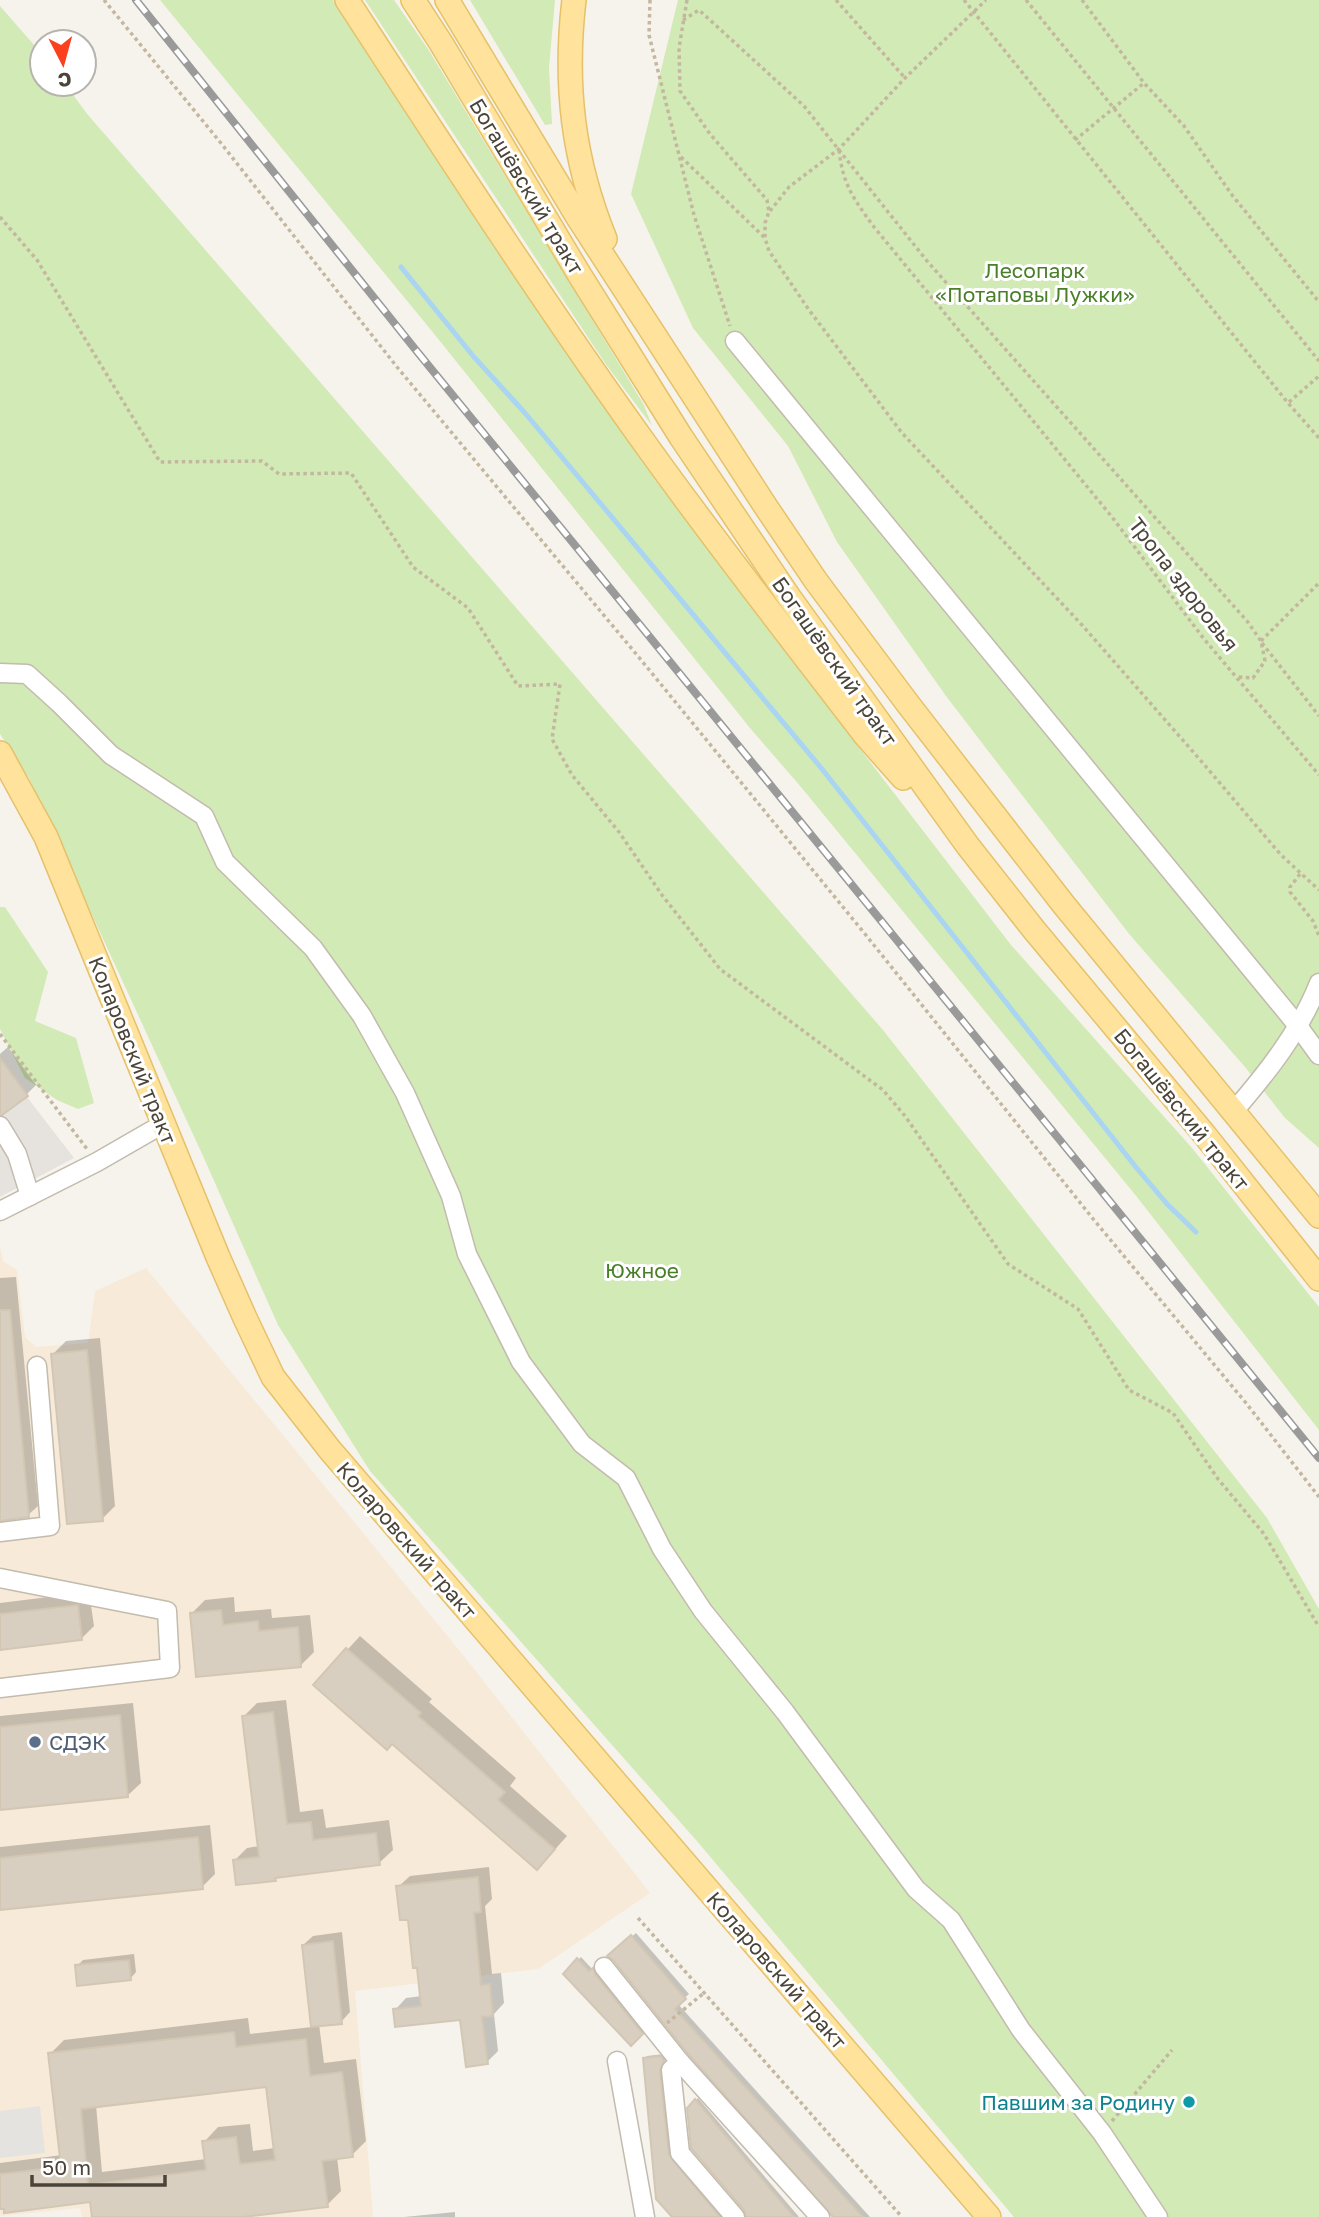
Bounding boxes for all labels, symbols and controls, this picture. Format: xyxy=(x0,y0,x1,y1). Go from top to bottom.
north arrow xyxy=(28,28,98,98)
text: С xyxy=(57,68,73,93)
street label: Богашёвский тракт xyxy=(464,93,590,279)
park label: Лесопарк «Потаповы Лужки» xyxy=(935,257,1135,307)
street label: Тропа здоровья xyxy=(1124,512,1244,656)
street label: Богашёвский тракт xyxy=(767,571,903,751)
street label: Коларовский тракт xyxy=(83,952,183,1148)
street label: Богашёвский тракт xyxy=(1109,1023,1255,1195)
park label: Южное xyxy=(605,1257,679,1283)
street label: Коларовский тракт xyxy=(332,1456,482,1624)
place label: СДЭК xyxy=(49,1729,107,1755)
marker: СДЭК xyxy=(27,1734,43,1750)
street label: Коларовский тракт xyxy=(702,1886,852,2054)
place label: Павшим за Родину xyxy=(981,2089,1175,2115)
marker: Павшим за Родину xyxy=(1181,2094,1197,2110)
scale bar xyxy=(32,2144,164,2188)
text: 50 m xyxy=(42,2154,91,2180)

